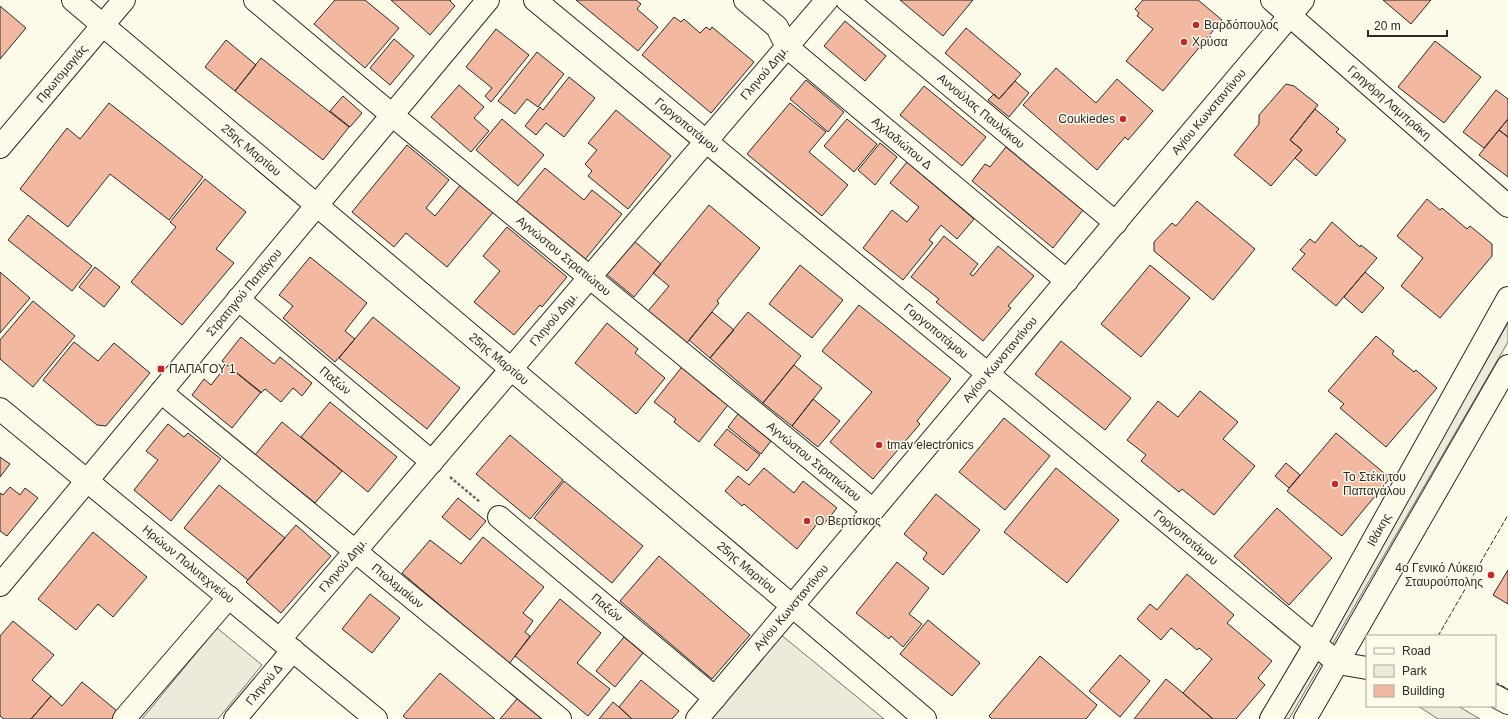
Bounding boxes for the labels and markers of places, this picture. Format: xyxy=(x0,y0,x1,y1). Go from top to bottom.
place label: Βαρδόπουλος xyxy=(1204,18,1279,32)
marker: Βαρδόπουλος xyxy=(1191,20,1201,30)
place label: Χρύσα xyxy=(1192,35,1228,49)
marker: Χρύσα xyxy=(1179,37,1189,47)
place label: Coukiedes xyxy=(1058,112,1115,126)
marker: Coukiedes xyxy=(1118,114,1128,124)
place label: ΠΑΠΑΓΟΥ 1 xyxy=(169,362,236,376)
marker: ΠΑΠΑΓΟΥ 1 xyxy=(156,364,166,374)
place label: tmav electronics xyxy=(887,438,974,452)
marker: tmav electronics xyxy=(874,440,884,450)
place label: Το Στέκι του Παπαγάλου xyxy=(1343,470,1406,498)
marker: Το Στέκι του Παπαγάλου xyxy=(1330,479,1340,489)
place label: Ο Βερτίσκος xyxy=(815,514,881,528)
marker: Ο Βερτίσκος xyxy=(802,516,812,526)
place label: 4ο Γενικό Λύκειο Σταυρούπολης xyxy=(1395,561,1483,589)
marker: 4ο Γενικό Λύκειο Σταυρούπολης xyxy=(1486,570,1496,580)

